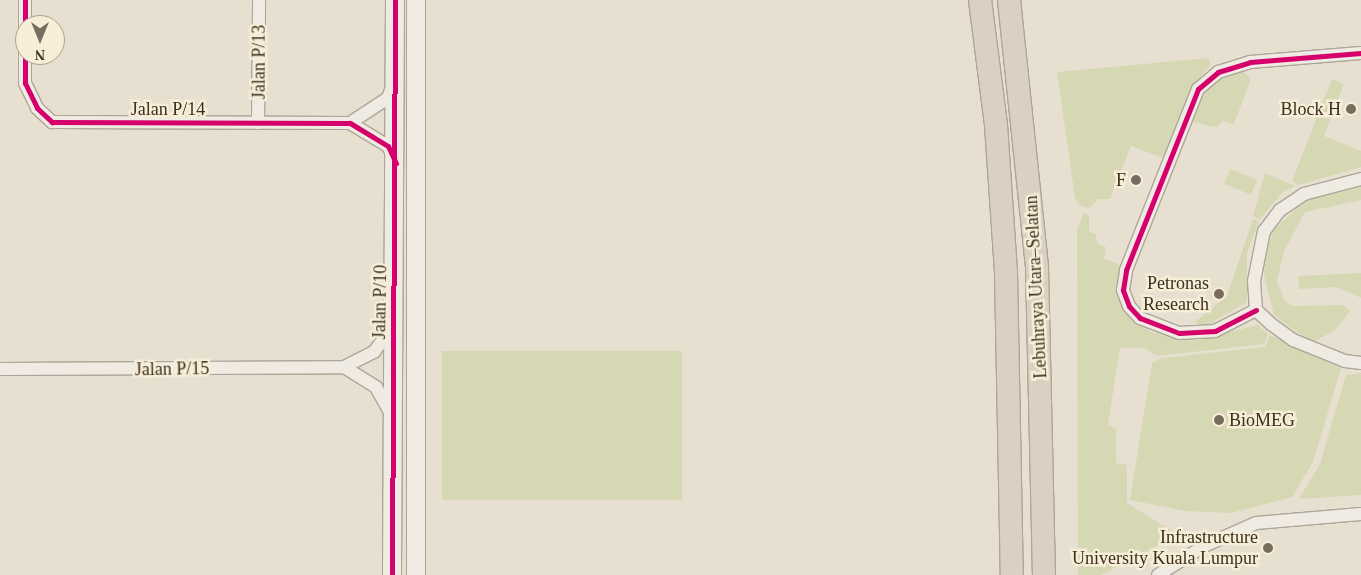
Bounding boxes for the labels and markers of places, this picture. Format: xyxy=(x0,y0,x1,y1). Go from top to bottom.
place label: Block H xyxy=(1281,98,1341,120)
marker: Block H xyxy=(1345,103,1357,115)
place label: F xyxy=(1116,169,1126,191)
marker: F xyxy=(1130,174,1142,186)
place label: Petronas Research xyxy=(1143,273,1209,316)
marker: Petronas Research xyxy=(1213,288,1225,300)
place label: BioMEG xyxy=(1229,409,1295,431)
marker: BioMEG xyxy=(1213,414,1225,426)
place label: Infrastructure University Kuala Lumpur xyxy=(1072,527,1258,570)
marker: Infrastructure University Kuala Lumpur xyxy=(1262,542,1274,554)

